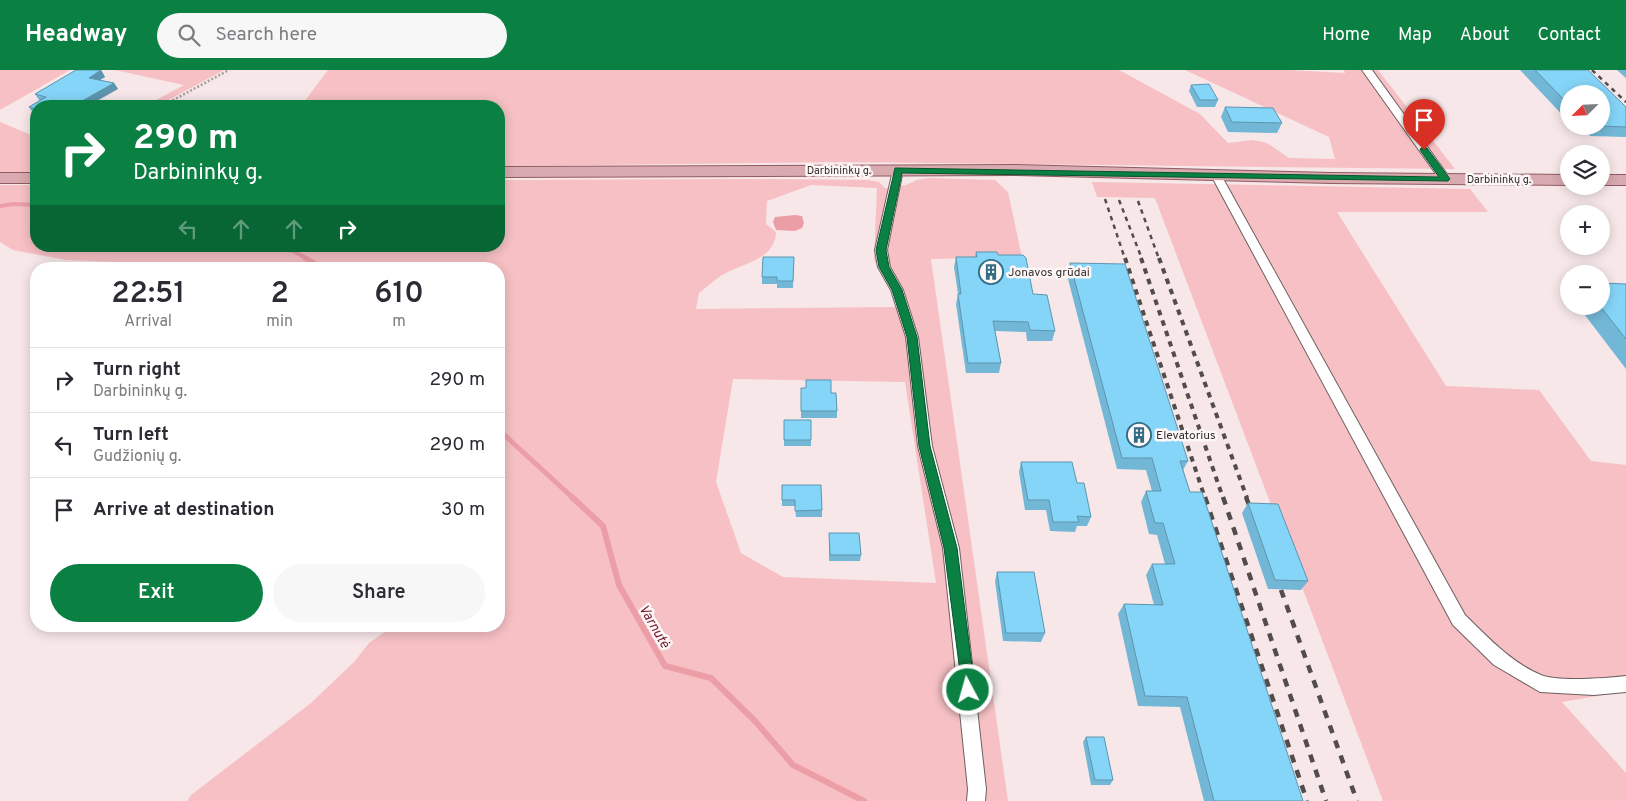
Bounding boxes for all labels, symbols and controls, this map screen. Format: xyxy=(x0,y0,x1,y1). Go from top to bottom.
search box xyxy=(157,13,507,58)
text: Headway xyxy=(25,20,127,50)
icon: search xyxy=(175,21,203,49)
text: Search here xyxy=(215,23,317,47)
text: Home xyxy=(1322,24,1370,47)
text: Map xyxy=(1398,24,1432,47)
text: About xyxy=(1460,24,1509,47)
text: Contact xyxy=(1537,24,1601,47)
north arrow xyxy=(1560,85,1610,135)
map controls xyxy=(1560,85,1610,315)
pin xyxy=(1403,99,1445,150)
icon: arrive xyxy=(1410,106,1438,134)
text: 290 m xyxy=(133,117,238,161)
icon: right xyxy=(50,120,115,185)
button: layers xyxy=(1560,145,1610,195)
text: Darbininkų g. xyxy=(133,160,262,187)
street label: Darbininkų g. xyxy=(807,164,871,178)
street label: Darbininkų g. xyxy=(1467,173,1531,187)
button: + xyxy=(1560,205,1610,255)
icon: left xyxy=(174,215,202,243)
icon: ahead xyxy=(227,215,255,243)
icon: ahead xyxy=(280,215,308,243)
icon: right xyxy=(333,215,361,243)
building icon: Jonavos grūdai xyxy=(978,259,1004,285)
place label: Jonavos grūdai xyxy=(1008,265,1090,281)
button: − xyxy=(1560,265,1610,315)
text: 22:51 xyxy=(111,276,185,313)
text: 2 xyxy=(270,276,289,313)
text: 610 xyxy=(374,276,424,313)
text: Arrival xyxy=(124,312,172,332)
text: min xyxy=(266,312,293,332)
text: m xyxy=(392,312,406,332)
text: Turn right xyxy=(93,358,181,382)
icon: right xyxy=(50,366,78,394)
text: 290 m xyxy=(429,368,485,392)
text: Darbininkų g. xyxy=(93,382,187,402)
building icon: Elevatorius xyxy=(1126,422,1152,448)
text: Turn left xyxy=(93,423,169,447)
place label: Elevatorius xyxy=(1156,428,1216,444)
icon: left xyxy=(50,431,78,459)
text: 290 m xyxy=(429,433,485,457)
text: Gudžionių g. xyxy=(93,447,181,467)
icon: arrive xyxy=(50,496,78,524)
text: Arrive at destination xyxy=(93,498,274,522)
text: 30 m xyxy=(441,498,485,522)
button: Exit xyxy=(50,564,263,622)
button: Share xyxy=(273,564,485,622)
water label: Varnutė xyxy=(634,602,673,652)
position arrow xyxy=(941,663,993,715)

